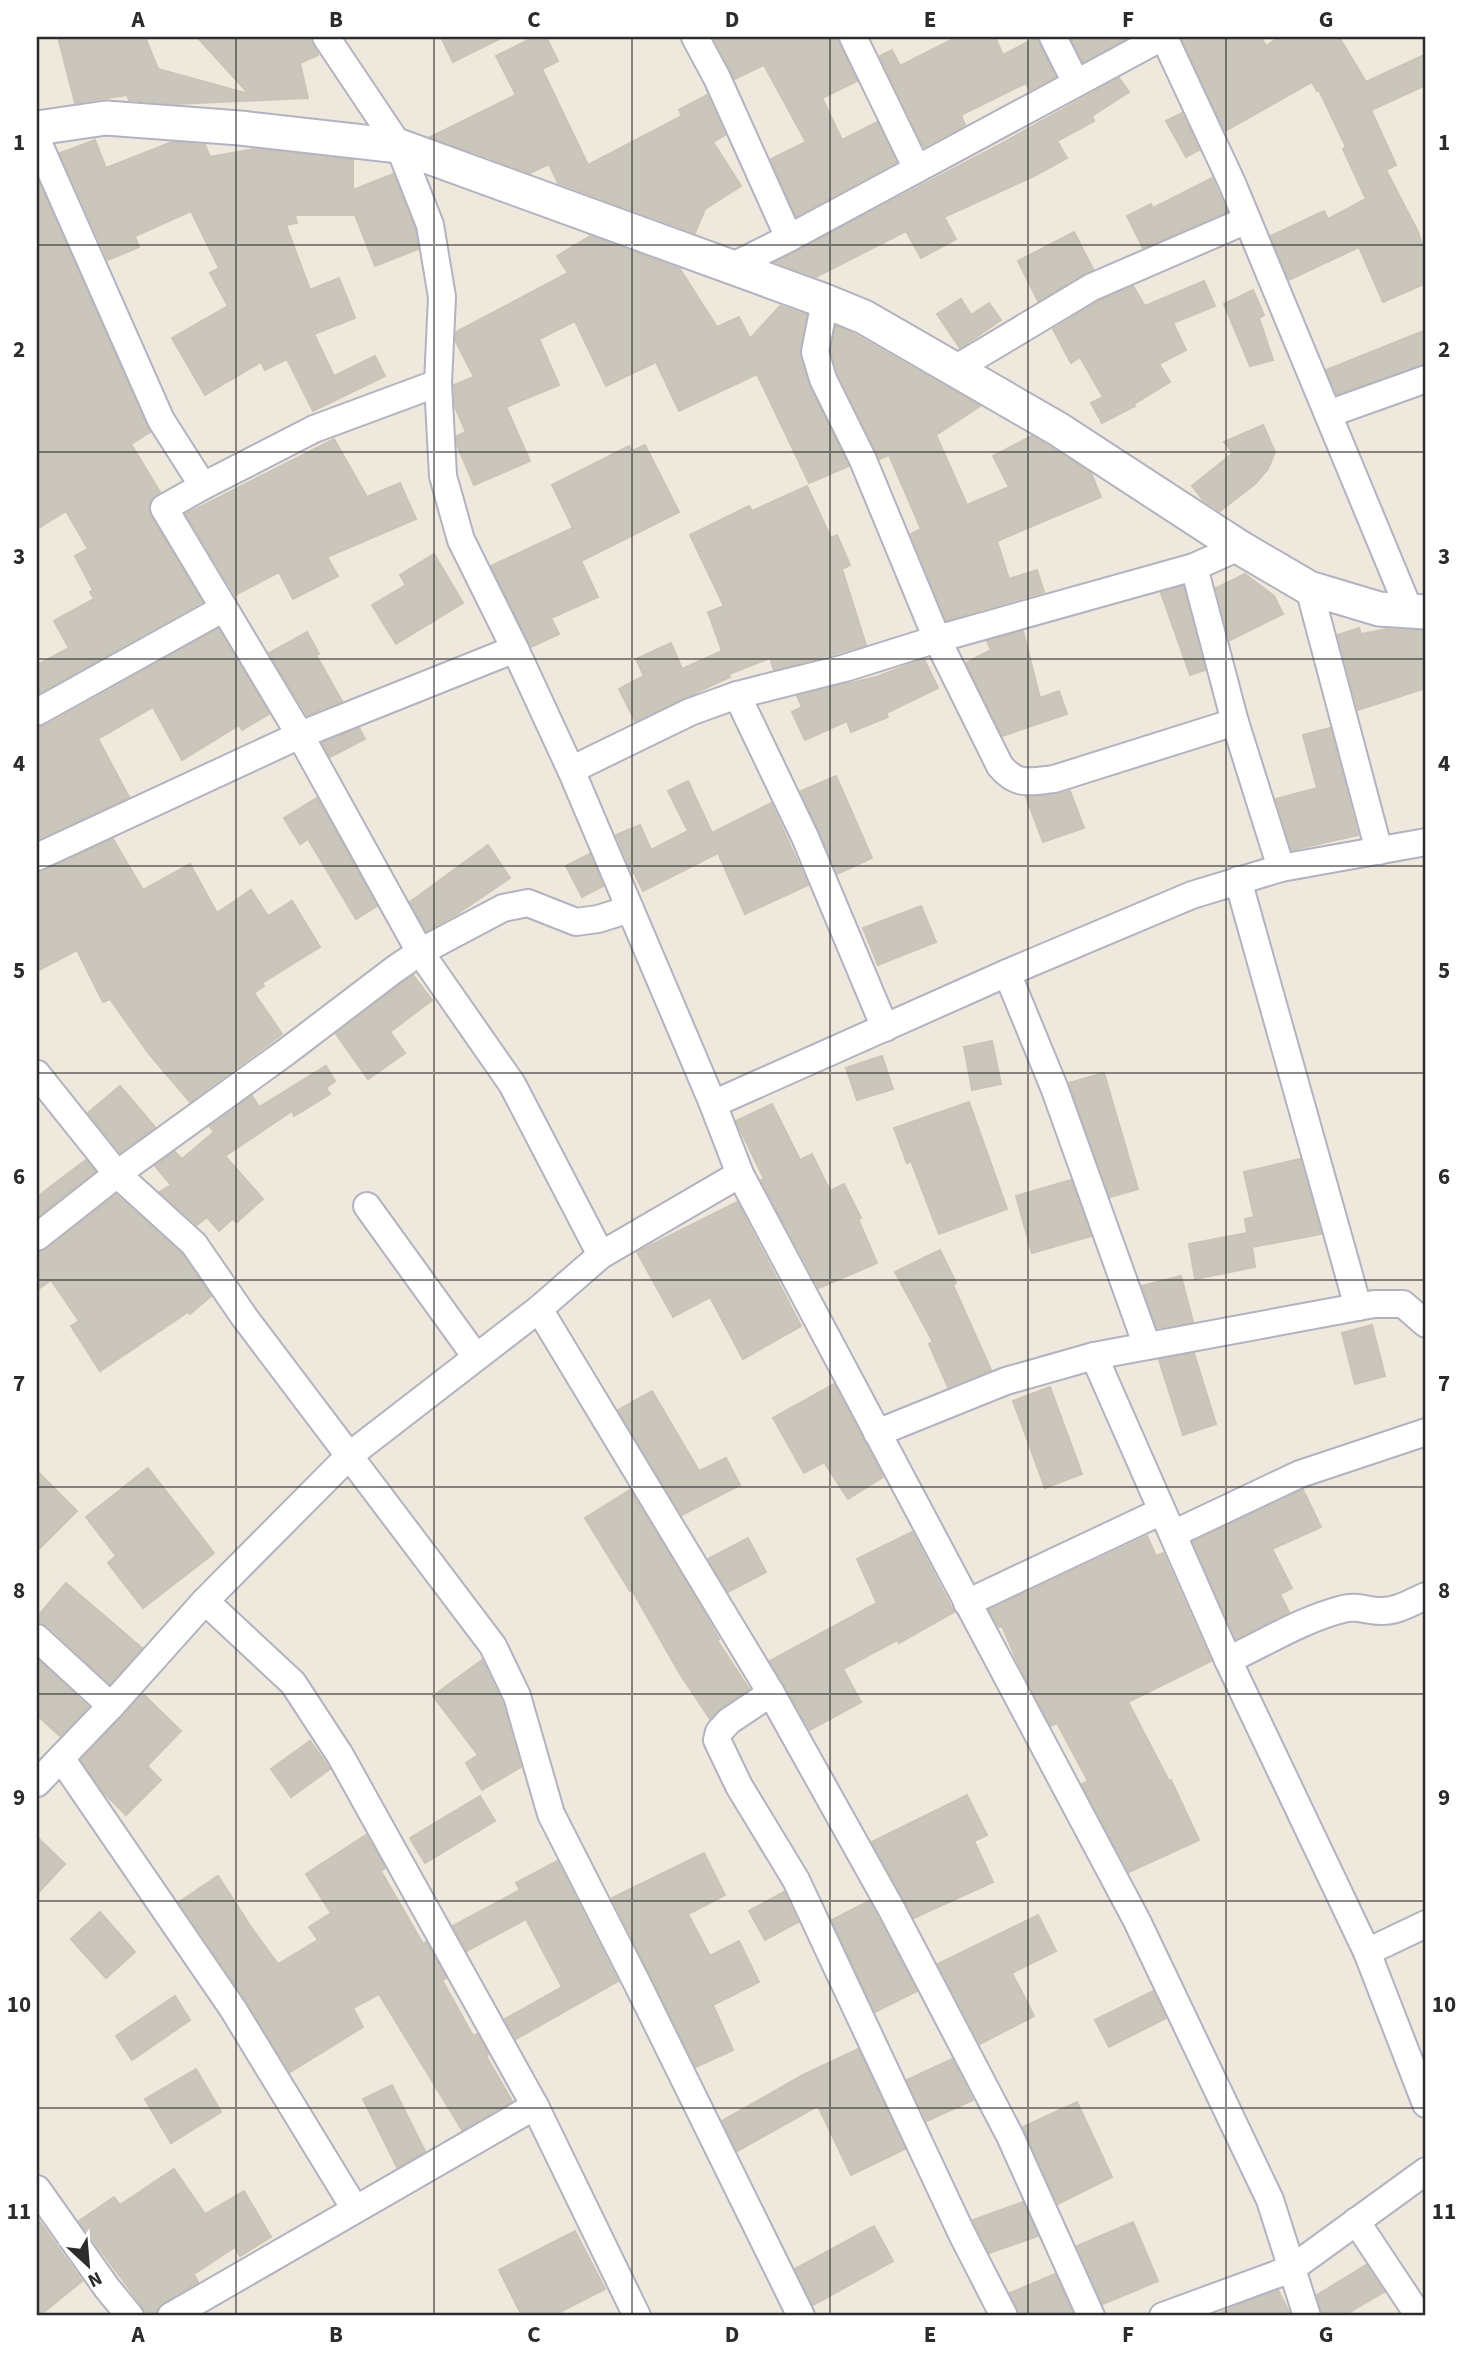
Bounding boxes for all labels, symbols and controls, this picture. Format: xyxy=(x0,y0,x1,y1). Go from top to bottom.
text: A xyxy=(130,3,145,36)
text: B xyxy=(329,3,343,36)
text: C xyxy=(527,3,541,36)
text: D xyxy=(725,3,739,36)
text: E xyxy=(924,3,936,36)
text: F xyxy=(1122,3,1134,36)
text: G xyxy=(1319,3,1333,36)
text: 1 xyxy=(13,126,25,159)
text: 1 xyxy=(1438,126,1450,159)
text: 2 xyxy=(13,333,25,366)
text: 2 xyxy=(1438,333,1450,366)
text: 3 xyxy=(13,540,25,573)
text: 3 xyxy=(1438,540,1450,573)
text: 4 xyxy=(13,747,25,780)
text: 4 xyxy=(1438,747,1450,780)
text: 5 xyxy=(13,954,25,987)
text: 5 xyxy=(1438,954,1450,987)
text: 6 xyxy=(13,1160,25,1193)
text: 6 xyxy=(1438,1160,1450,1193)
text: 7 xyxy=(13,1367,25,1400)
text: 7 xyxy=(1438,1367,1450,1400)
text: 8 xyxy=(13,1574,25,1607)
text: 8 xyxy=(1438,1574,1450,1607)
text: 9 xyxy=(13,1781,25,1814)
text: 9 xyxy=(1438,1781,1450,1814)
text: 10 xyxy=(7,1988,31,2021)
text: 10 xyxy=(1432,1988,1456,2021)
text: 11 xyxy=(7,2195,31,2228)
text: 11 xyxy=(1432,2195,1456,2228)
north arrow xyxy=(52,2230,122,2300)
text: N xyxy=(83,2264,106,2294)
text: A xyxy=(130,2318,145,2351)
text: B xyxy=(329,2318,343,2351)
text: C xyxy=(527,2318,541,2351)
text: D xyxy=(725,2318,739,2351)
text: E xyxy=(924,2318,936,2351)
text: F xyxy=(1122,2318,1134,2351)
text: G xyxy=(1319,2318,1333,2351)

